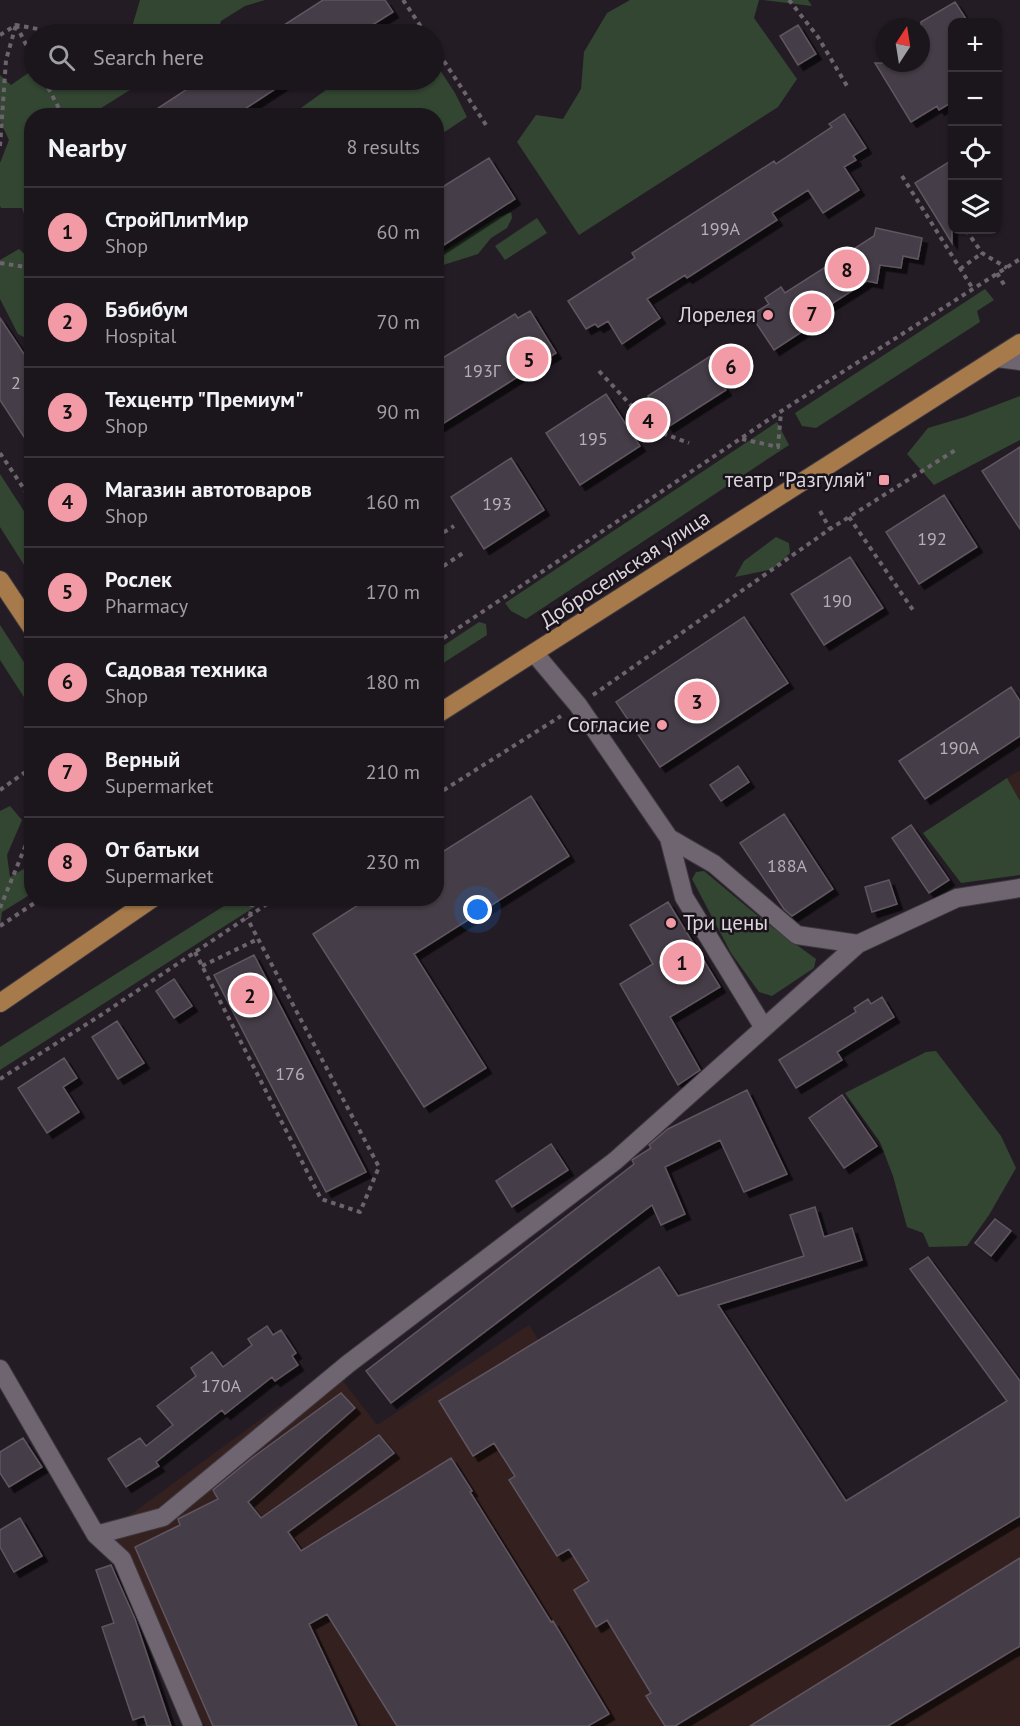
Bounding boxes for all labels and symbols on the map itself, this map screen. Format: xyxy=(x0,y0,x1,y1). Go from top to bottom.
north arrow xyxy=(876,18,930,72)
house number: 199А xyxy=(700,217,740,240)
pin: 8 xyxy=(828,246,866,292)
pin: 7 xyxy=(792,290,832,336)
place label: Лорелея xyxy=(678,301,756,328)
marker: Лорелея xyxy=(761,308,775,322)
pin: 5 xyxy=(510,336,548,382)
pin: 6 xyxy=(712,344,750,388)
house number: 193Г xyxy=(463,359,502,382)
house number: 2 xyxy=(11,371,21,394)
pin: 4 xyxy=(628,398,668,442)
house number: 195 xyxy=(578,427,608,450)
place label: театр "Разгуляй" xyxy=(725,466,872,493)
marker: театр "Разгуляй" xyxy=(877,473,891,487)
house number: 193 xyxy=(482,492,512,515)
street label: Добросельская улица xyxy=(535,504,715,634)
house number: 192 xyxy=(917,527,947,550)
house number: 190 xyxy=(822,589,852,612)
pin: 3 xyxy=(678,678,716,724)
place label: Согласие xyxy=(568,711,650,738)
marker: Согласие xyxy=(655,718,669,732)
house number: 190А xyxy=(939,736,979,759)
house number: 188А xyxy=(767,854,807,877)
your location xyxy=(463,895,492,924)
place label: Три цены xyxy=(683,909,768,936)
marker: Три цены xyxy=(664,916,678,930)
pin: 1 xyxy=(662,940,702,984)
pin: 2 xyxy=(230,972,270,1018)
house number: 176 xyxy=(275,1062,305,1085)
house number: 170А xyxy=(201,1374,241,1397)

